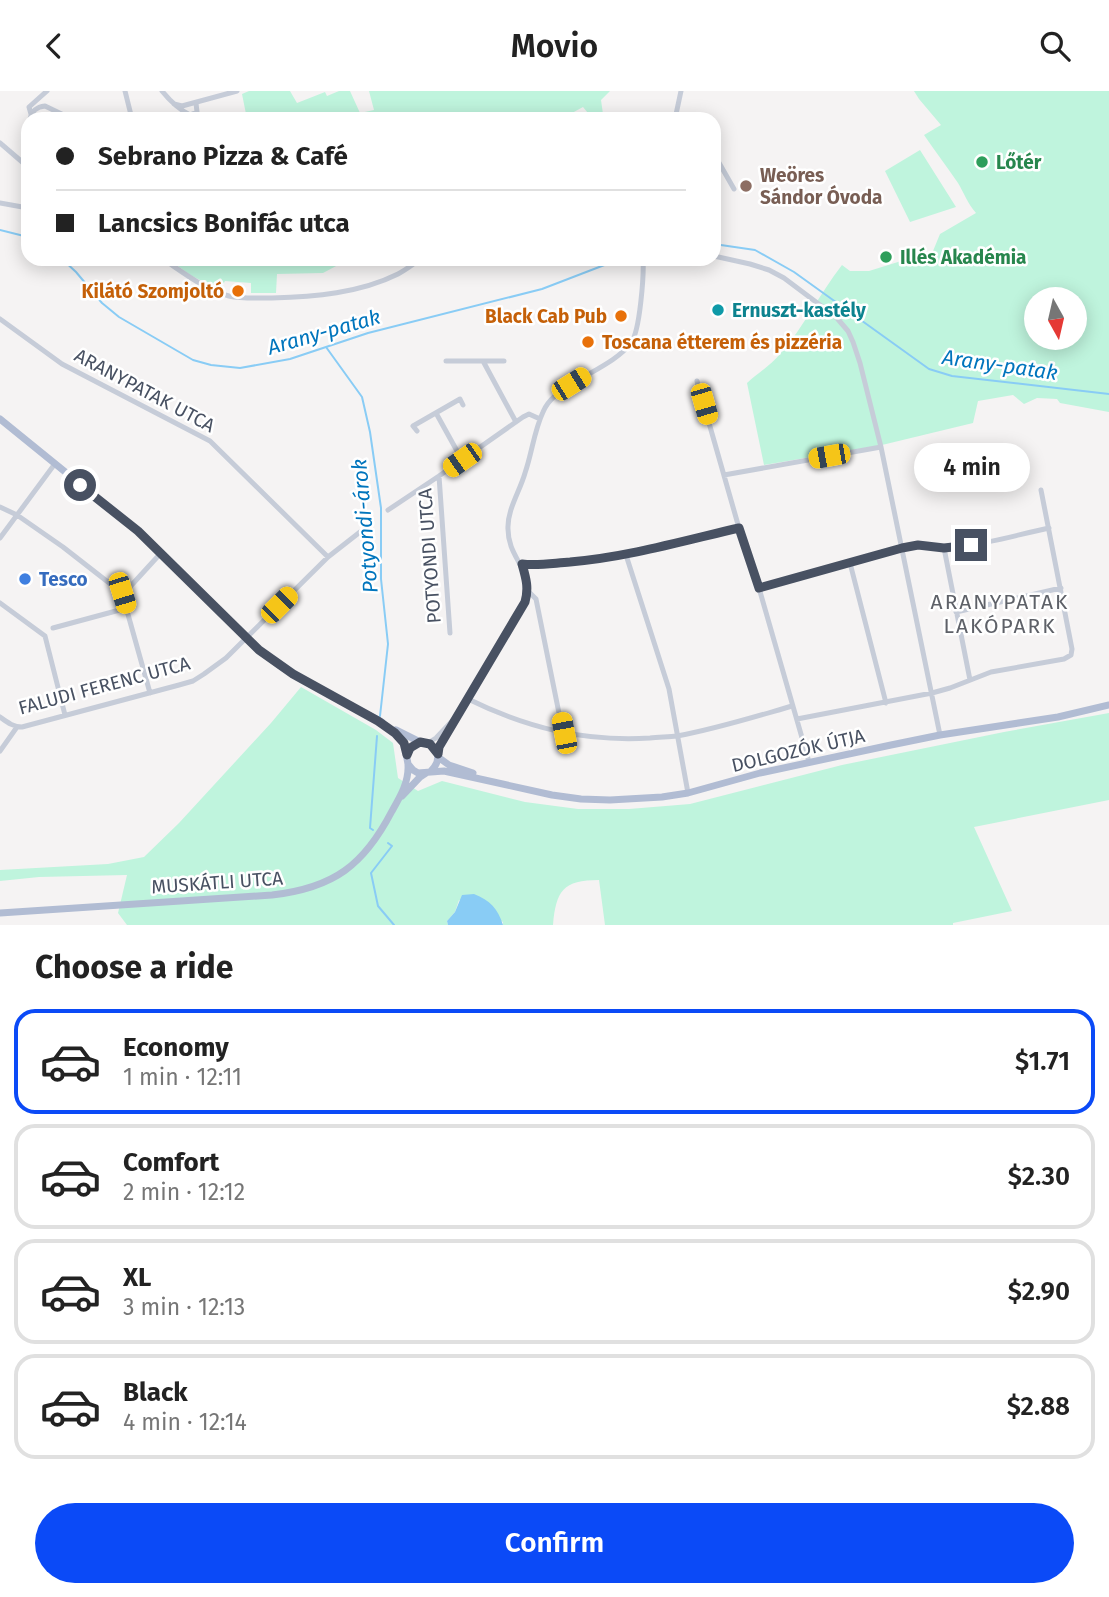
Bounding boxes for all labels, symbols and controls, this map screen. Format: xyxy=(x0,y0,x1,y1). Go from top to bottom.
icon: back xyxy=(35,27,73,65)
text: Movio xyxy=(511,27,598,65)
icon: search xyxy=(1036,27,1074,65)
text: Sebrano Pizza & Café xyxy=(98,141,348,172)
place label: Lőtér xyxy=(996,151,1042,174)
marker: Lőtér xyxy=(974,154,990,170)
place label: Weöres Sándor Óvoda xyxy=(760,164,883,209)
marker: Weöres Sándor Óvoda xyxy=(738,178,754,194)
text: Lancsics Bonifác utca xyxy=(98,208,350,239)
place label: Illés Akadémia xyxy=(900,246,1026,269)
marker: Illés Akadémia xyxy=(878,249,894,265)
place label: Kilátó Szomjoltó xyxy=(82,280,224,303)
marker: Kilátó Szomjoltó xyxy=(230,283,246,299)
north arrow xyxy=(1024,287,1087,350)
map controls xyxy=(1024,287,1087,350)
place label: Ernuszt-kastély xyxy=(732,299,866,322)
marker: Ernuszt-kastély xyxy=(710,302,726,318)
water label: Arany-patak xyxy=(264,303,383,361)
place label: Black Cab Pub xyxy=(485,305,607,328)
marker: Black Cab Pub xyxy=(613,308,629,324)
place label: Toscana étterem és pizzéria xyxy=(602,331,842,354)
marker: Toscana étterem és pizzéria xyxy=(580,334,596,350)
street label: ARANYPATAK UTCA xyxy=(71,344,219,437)
water label: Arany-patak xyxy=(940,344,1059,386)
car xyxy=(548,364,595,404)
car xyxy=(689,381,720,427)
car xyxy=(439,439,486,481)
car xyxy=(807,442,852,470)
callout: 4 min xyxy=(913,443,1029,493)
text: 4 min xyxy=(943,453,1001,481)
water label: Potyondi-árok xyxy=(346,458,384,594)
route start xyxy=(64,469,96,501)
street label: POTYONDI UTCA xyxy=(413,487,446,624)
route end xyxy=(955,529,987,561)
place label: Tesco xyxy=(39,568,88,591)
car xyxy=(106,570,139,616)
marker: Tesco xyxy=(17,571,33,587)
car xyxy=(257,583,302,627)
district label: ARANYPATAK LAKÓPARK xyxy=(931,589,1069,639)
street label: FALUDI FERENC UTCA xyxy=(16,651,193,719)
car xyxy=(550,710,579,756)
street label: DOLGOZÓK ÚTJA xyxy=(729,724,867,777)
street label: MUSKÁTLI UTCA xyxy=(150,866,284,899)
text: Choose a ride xyxy=(35,948,233,986)
icon: car xyxy=(39,1030,102,1093)
text: Economy xyxy=(123,1032,229,1063)
text: $1.71 xyxy=(1015,1046,1070,1077)
text: 1 min · 12:11 xyxy=(123,1063,242,1091)
icon: car xyxy=(39,1145,102,1208)
text: Comfort xyxy=(123,1147,219,1178)
text: $2.30 xyxy=(1008,1161,1070,1192)
text: 2 min · 12:12 xyxy=(123,1178,245,1206)
icon: car xyxy=(39,1260,102,1323)
text: XL xyxy=(123,1262,151,1293)
text: $2.90 xyxy=(1008,1276,1070,1307)
text: 3 min · 12:13 xyxy=(123,1293,245,1321)
icon: car xyxy=(39,1375,102,1438)
text: Black xyxy=(123,1377,188,1408)
text: $2.88 xyxy=(1007,1391,1070,1422)
text: 4 min · 12:14 xyxy=(123,1408,247,1436)
button: Confirm xyxy=(35,1503,1074,1583)

